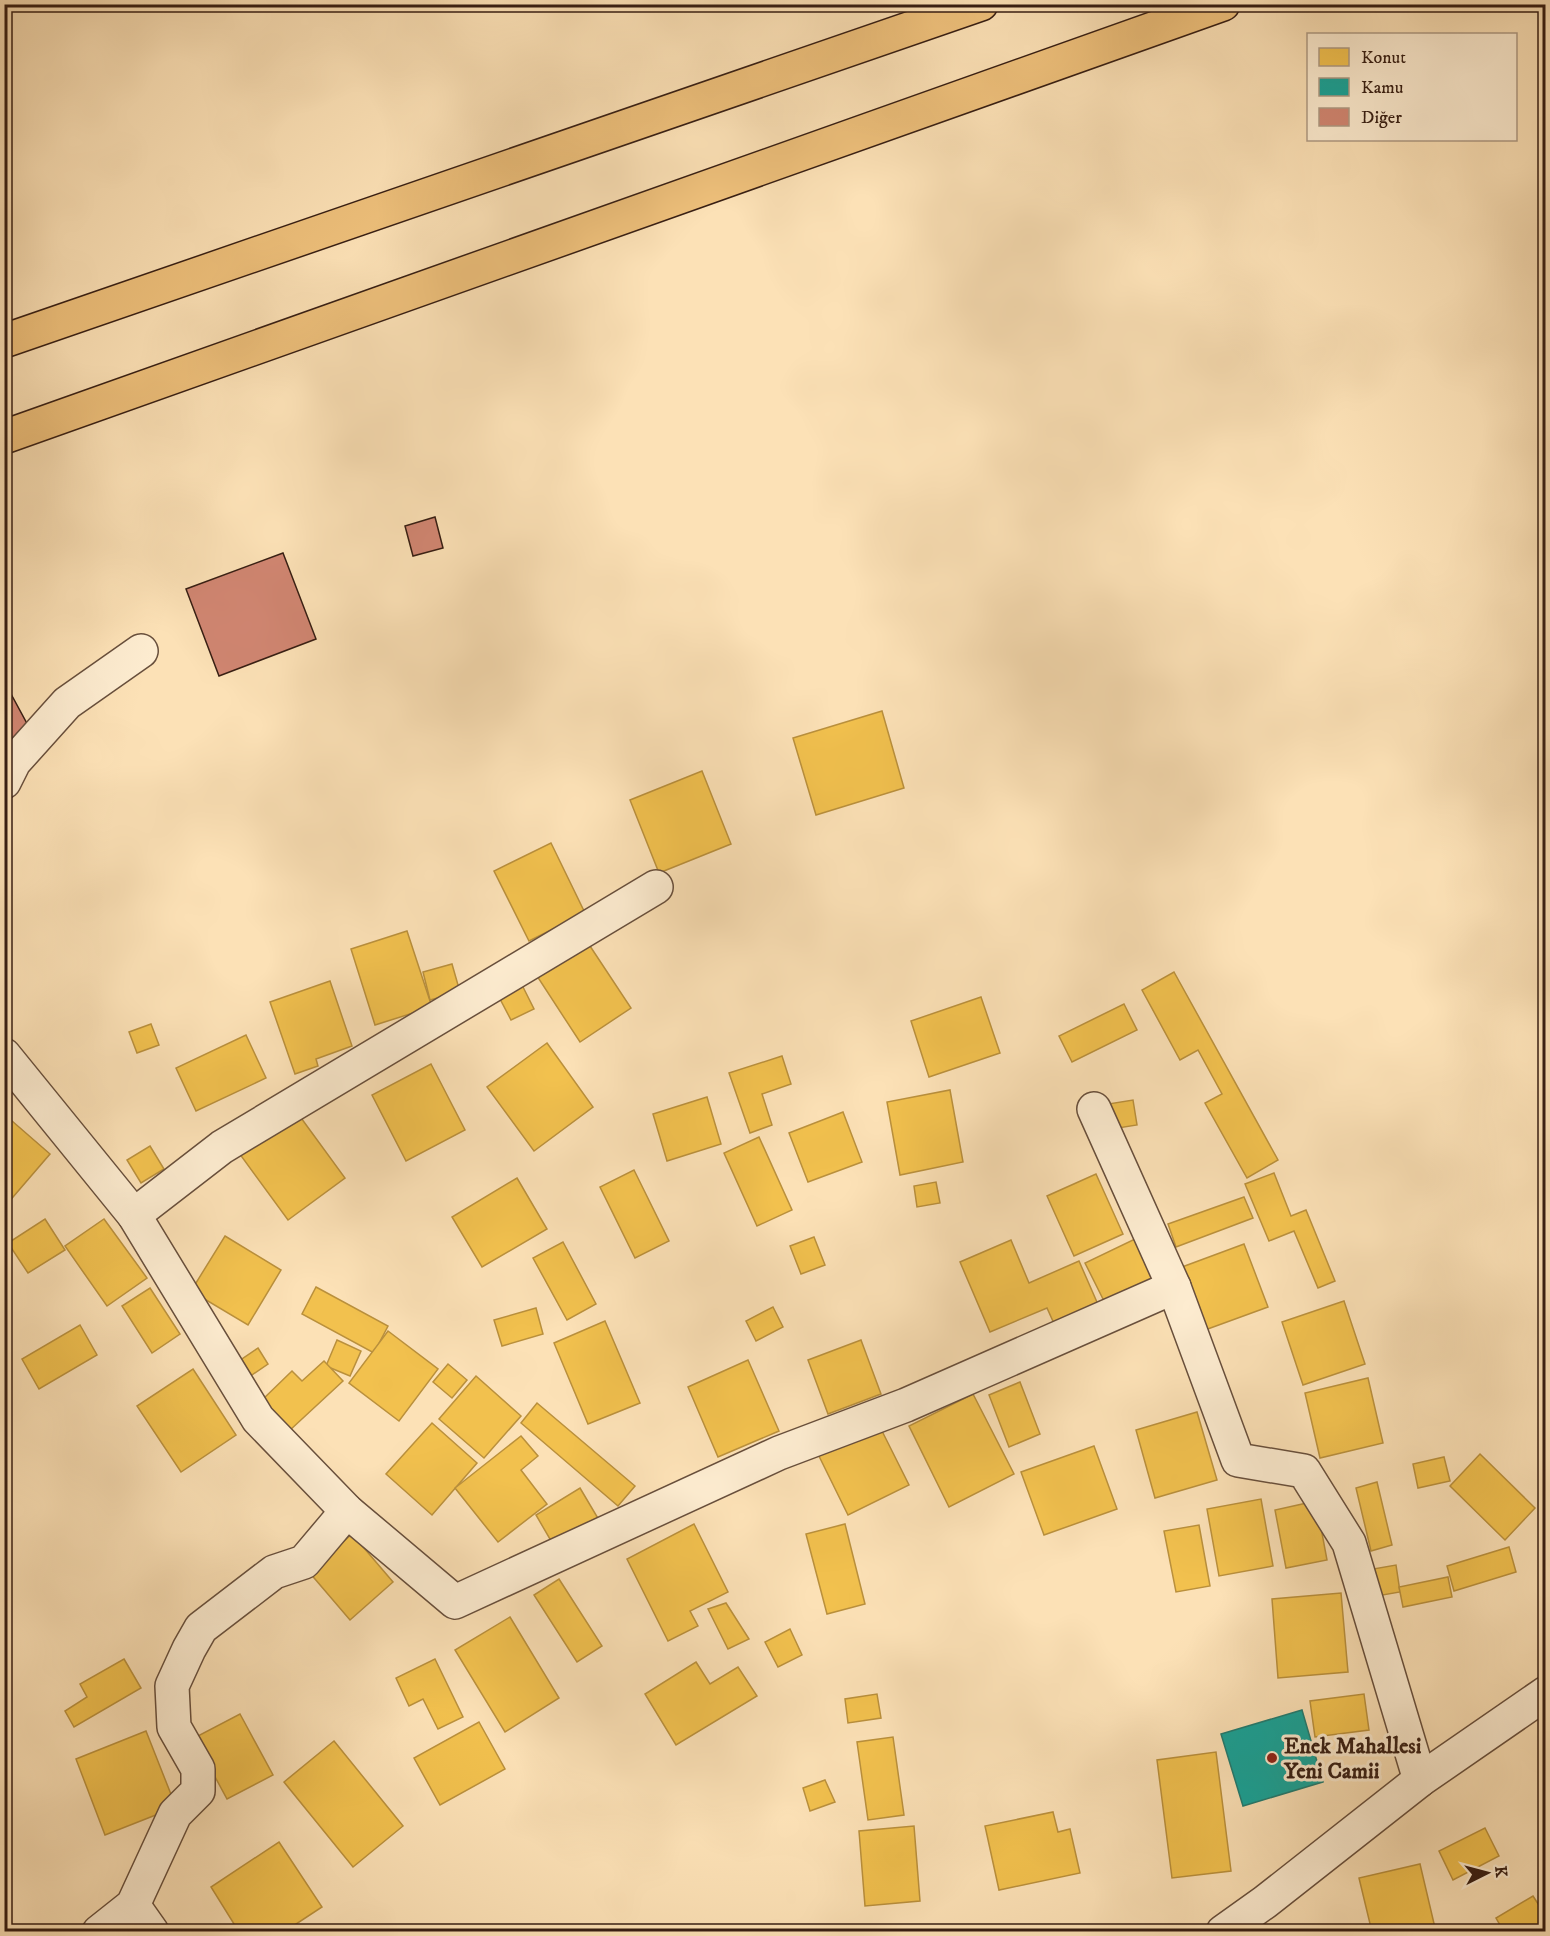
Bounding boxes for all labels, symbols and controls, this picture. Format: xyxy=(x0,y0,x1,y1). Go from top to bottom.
legend xyxy=(1307,33,1517,141)
text: Konut xyxy=(1361,47,1406,69)
text: Kamu xyxy=(1361,77,1404,99)
text: Diğer xyxy=(1361,107,1402,129)
place label: Enek Mahallesi Yeni Camii xyxy=(1283,1733,1422,1785)
marker: Enek Mahallesi Yeni Camii xyxy=(1265,1751,1279,1765)
north arrow xyxy=(1457,1843,1517,1903)
text: K xyxy=(1490,1865,1512,1879)

